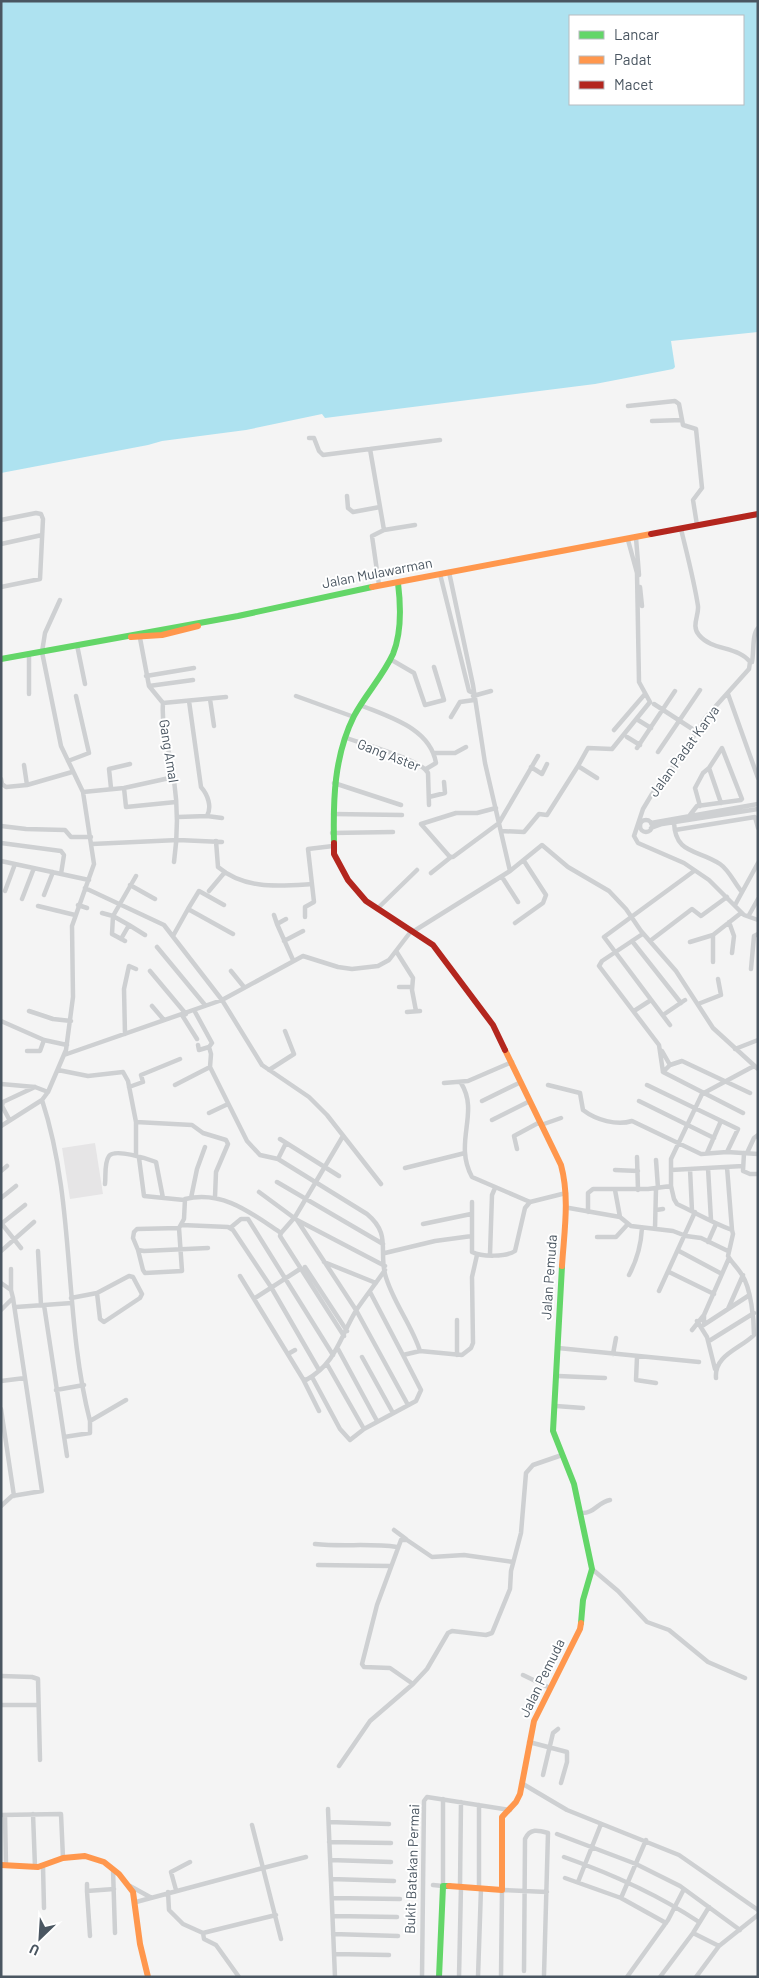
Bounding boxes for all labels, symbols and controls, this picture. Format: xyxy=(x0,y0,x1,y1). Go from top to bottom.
legend xyxy=(569,15,744,105)
text: Lancar xyxy=(614,25,660,43)
text: Padat xyxy=(614,50,652,68)
text: Macet xyxy=(614,75,654,93)
street label: Jalan Mulawarman xyxy=(320,553,434,592)
street label: Jalan Padat Karya xyxy=(645,702,722,800)
street label: Gang Amal xyxy=(156,718,183,784)
street label: Gang Aster xyxy=(355,735,423,774)
street label: Jalan Pemuda xyxy=(537,1234,560,1320)
street label: Jalan Pemuda xyxy=(515,1636,568,1720)
street label: Bukit Batakan Permai xyxy=(401,1804,422,1934)
north arrow xyxy=(15,1913,65,1963)
text: U xyxy=(27,1941,42,1960)

